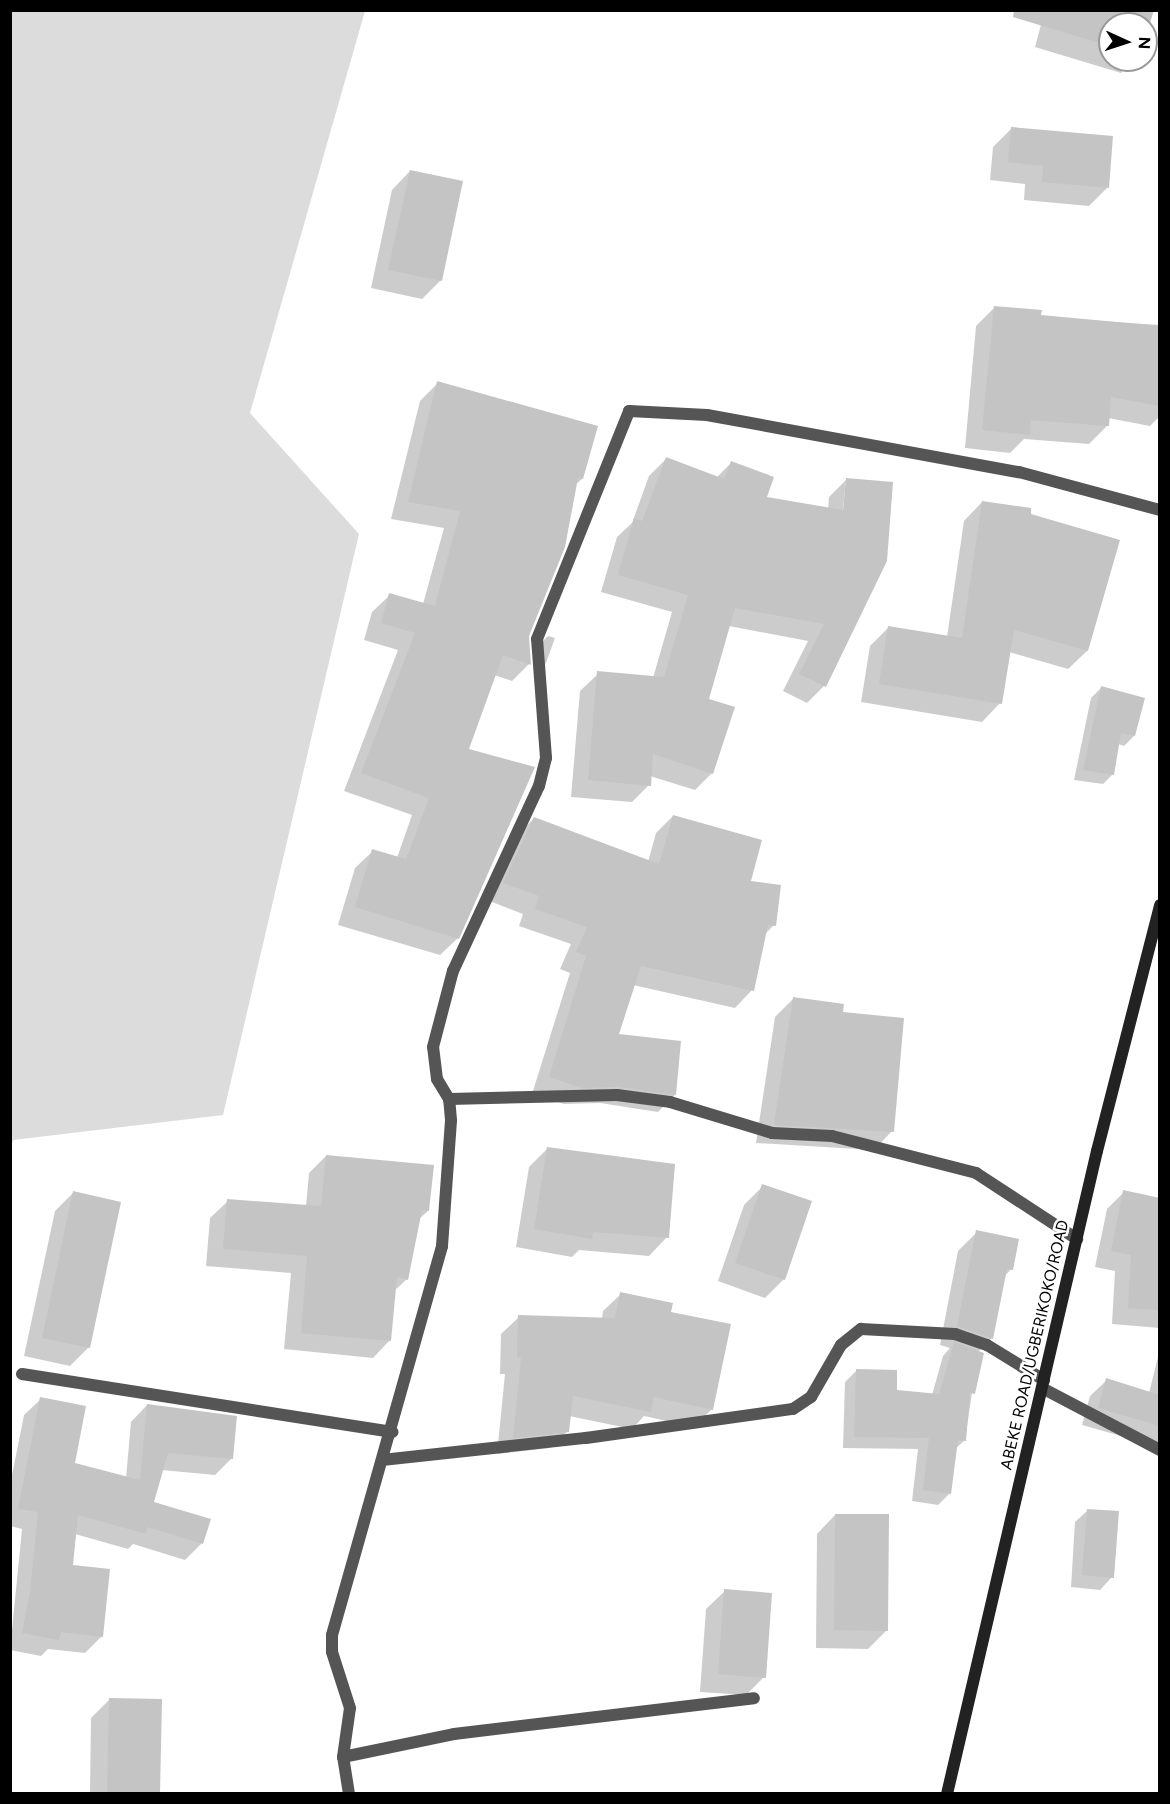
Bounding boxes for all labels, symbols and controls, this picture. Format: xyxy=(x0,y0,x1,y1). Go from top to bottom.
north arrow xyxy=(1098,12,1158,72)
text: N xyxy=(1135,36,1154,50)
street label: ABEKE ROAD/UGBERIKOKO/ROAD xyxy=(997,1218,1073,1472)

